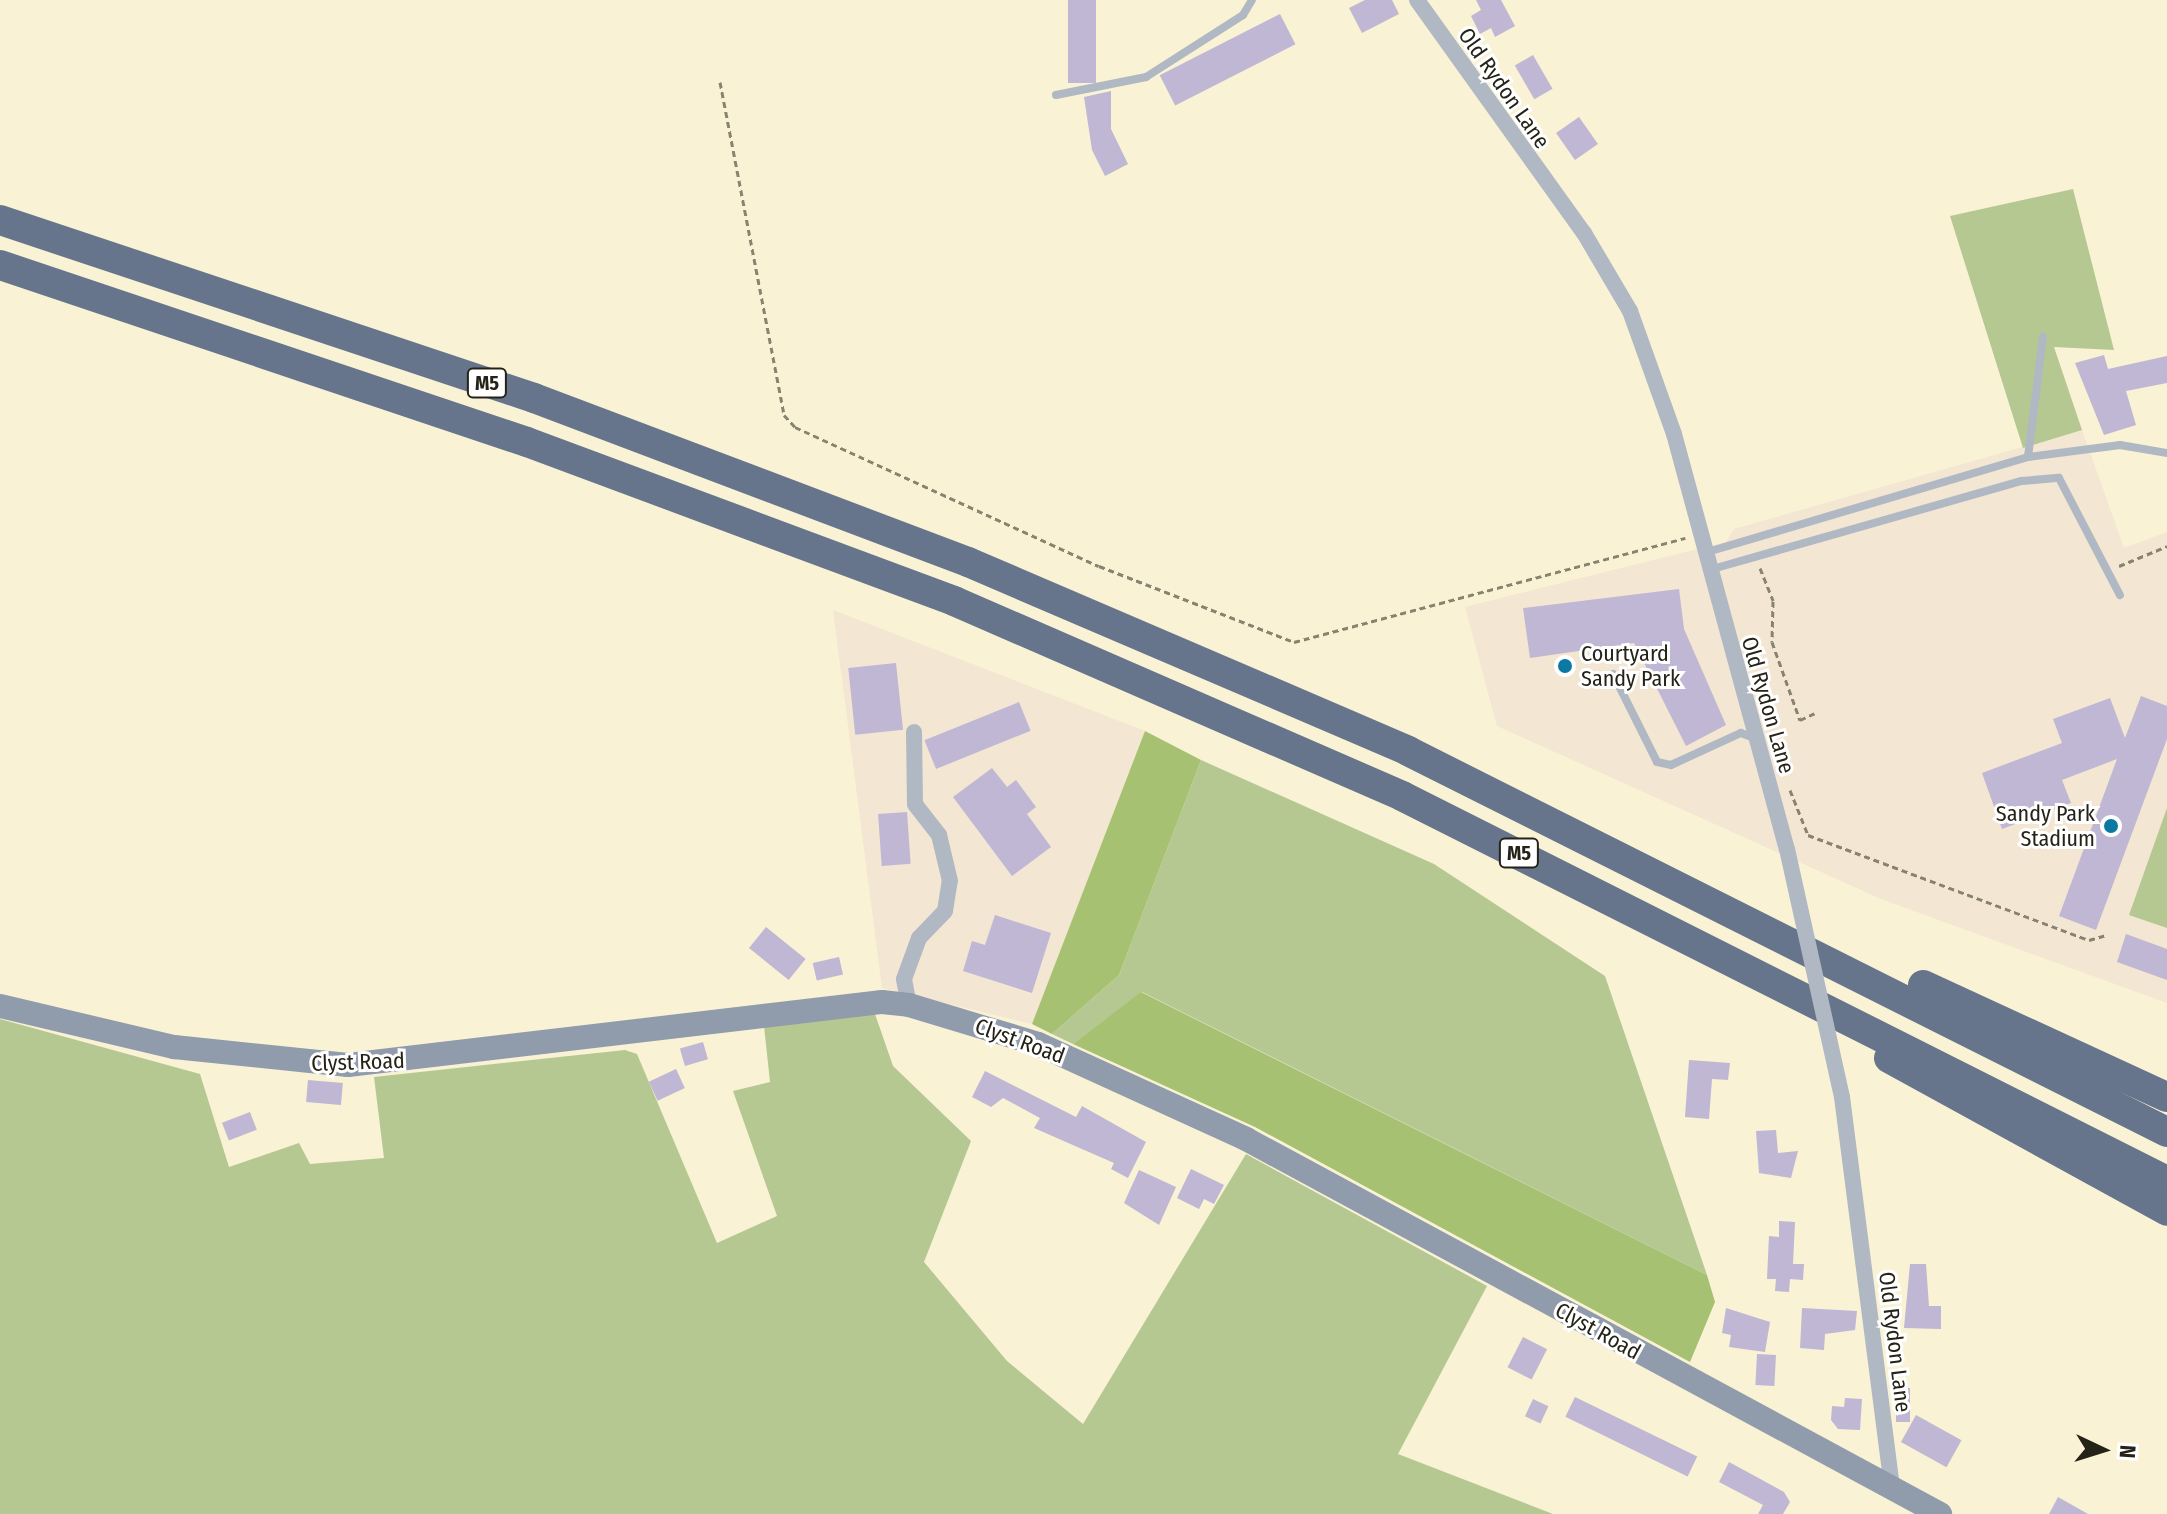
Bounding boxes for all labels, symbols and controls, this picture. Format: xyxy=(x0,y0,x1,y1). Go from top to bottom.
street label: Old Rydon Lane xyxy=(1453,23,1555,153)
road number: M5 xyxy=(465,367,509,399)
street label: Old Rydon Lane xyxy=(1736,634,1800,776)
place label: Courtyard Sandy Park xyxy=(1581,640,1680,692)
marker: Courtyard Sandy Park xyxy=(1556,657,1574,675)
place label: Sandy Park Stadium xyxy=(1996,800,2095,852)
marker: Sandy Park Stadium xyxy=(2102,817,2120,835)
road number: M5 xyxy=(1497,837,1541,869)
street label: Clyst Road xyxy=(972,1013,1068,1069)
street label: Clyst Road xyxy=(311,1047,405,1077)
street label: Old Rydon Lane xyxy=(1873,1270,1917,1414)
street label: Clyst Road xyxy=(1551,1297,1645,1365)
north arrow xyxy=(2063,1410,2143,1490)
text: N xyxy=(2114,1444,2141,1459)

